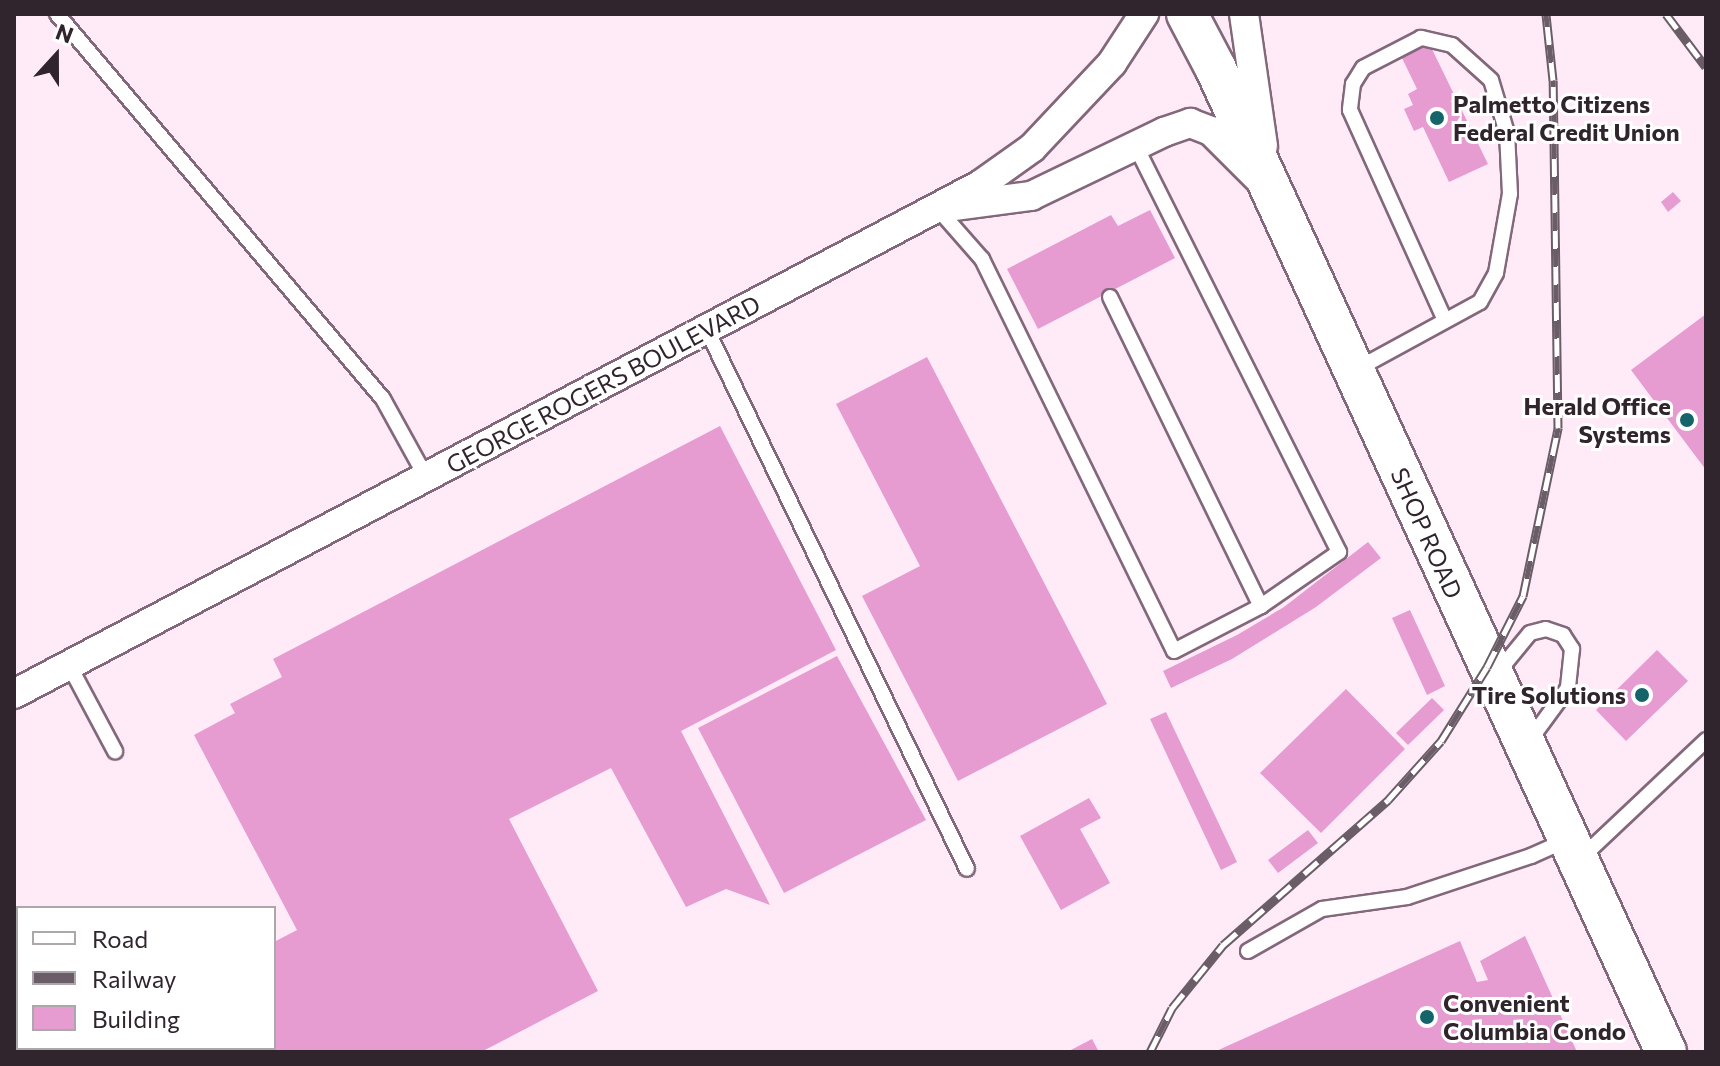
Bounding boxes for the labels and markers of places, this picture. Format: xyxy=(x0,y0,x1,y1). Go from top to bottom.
place label: Palmetto Citizens Federal Credit Union xyxy=(1453,90,1680,146)
marker: Palmetto Citizens Federal Credit Union xyxy=(1428,109,1446,127)
place label: Herald Office Systems xyxy=(1523,392,1671,448)
marker: Herald Office Systems xyxy=(1678,411,1696,429)
place label: Tire Solutions xyxy=(1472,681,1626,709)
marker: Tire Solutions xyxy=(1633,686,1651,704)
place label: Convenient Columbia Condo xyxy=(1443,989,1626,1045)
marker: Convenient Columbia Condo xyxy=(1418,1008,1436,1026)

